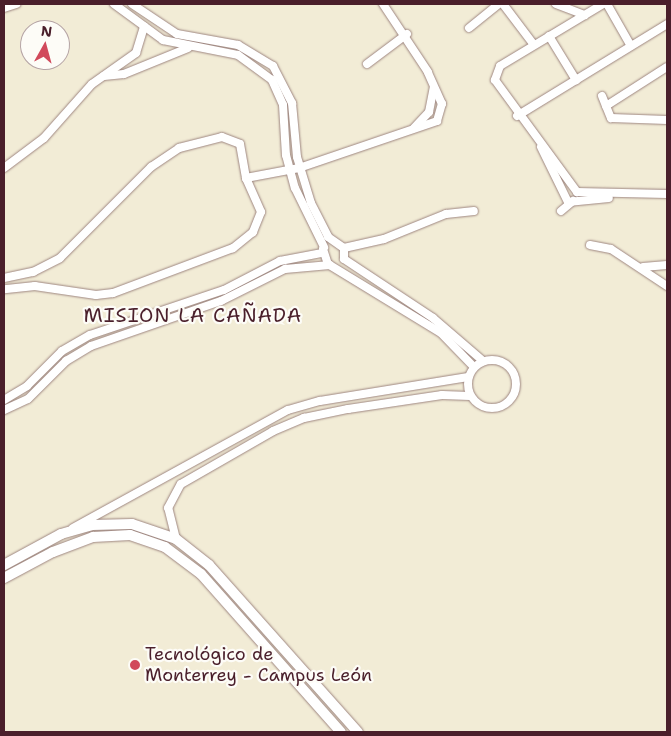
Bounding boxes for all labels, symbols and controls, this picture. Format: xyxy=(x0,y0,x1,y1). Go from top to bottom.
north arrow xyxy=(20,20,70,70)
text: N xyxy=(40,21,53,41)
district label: MISION LA CAÑADA xyxy=(82,303,304,327)
place label: Tecnológico de Monterrey - Campus León xyxy=(145,644,372,686)
marker: Tecnológico de Monterrey - Campus León xyxy=(129,659,141,671)

